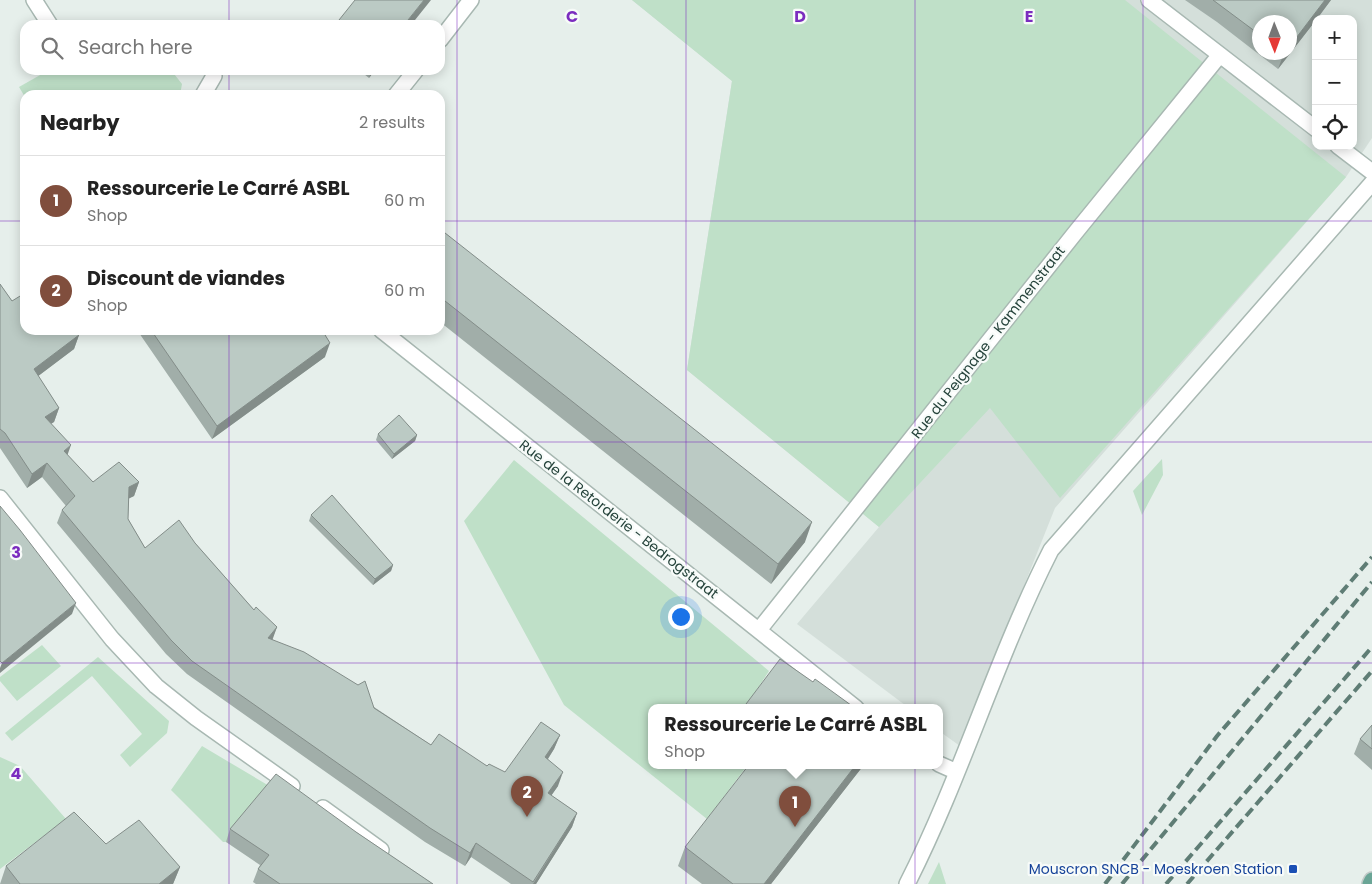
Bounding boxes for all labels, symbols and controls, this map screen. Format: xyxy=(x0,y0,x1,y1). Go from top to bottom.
text: C xyxy=(566,5,578,28)
text: D xyxy=(794,5,806,28)
text: E xyxy=(1025,5,1033,28)
north arrow xyxy=(1252,15,1297,60)
map controls xyxy=(1312,15,1357,150)
button: + xyxy=(1312,15,1357,60)
search box xyxy=(20,20,445,75)
icon: search xyxy=(38,34,66,62)
text: Search here xyxy=(78,34,192,61)
button: − xyxy=(1312,60,1357,105)
button: locate xyxy=(1312,105,1357,150)
text: Nearby xyxy=(40,108,120,137)
text: 2 results xyxy=(359,111,425,134)
text: Ressourcerie Le Carré ASBL xyxy=(87,175,349,202)
text: 1 xyxy=(53,189,59,212)
text: 60 m xyxy=(384,189,425,212)
text: Shop xyxy=(87,204,128,227)
street label: Rue du Peignage - Kammenstraat xyxy=(906,241,1070,443)
text: Discount de viandes xyxy=(87,265,285,292)
text: 2 xyxy=(51,279,61,302)
text: 60 m xyxy=(384,279,425,302)
text: Shop xyxy=(87,294,128,317)
street label: Rue de la Retorderie - Bedrogstraat xyxy=(515,435,723,603)
text: 3 xyxy=(11,541,21,564)
your location xyxy=(668,604,694,630)
popup xyxy=(648,704,943,769)
text: Ressourcerie Le Carré ASBL xyxy=(664,711,927,738)
text: Shop xyxy=(664,740,705,763)
text: 4 xyxy=(11,762,22,785)
pin: 2 xyxy=(511,776,543,817)
pin: 1 xyxy=(779,786,811,827)
place label: Mouscron SNCB - Moeskroen Station xyxy=(1029,859,1283,879)
marker: Mouscron SNCB - Moeskroen Station xyxy=(1287,863,1299,875)

